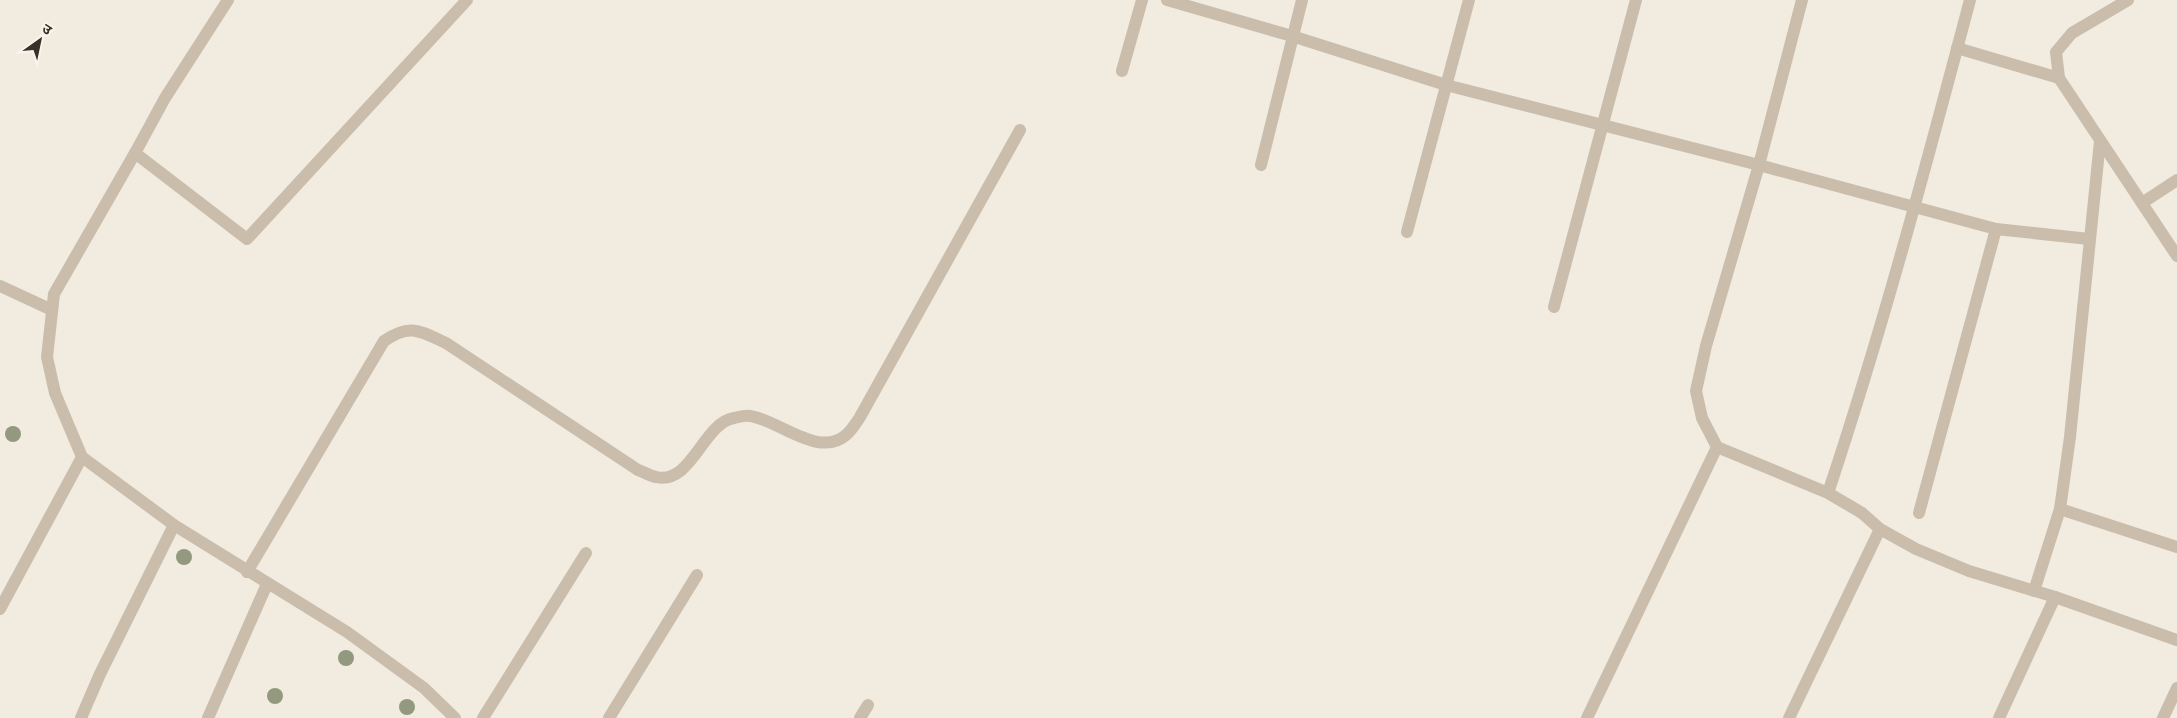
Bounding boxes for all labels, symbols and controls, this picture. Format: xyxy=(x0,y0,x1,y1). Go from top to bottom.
north arrow xyxy=(15,15,65,65)
text: उ xyxy=(39,19,56,39)

